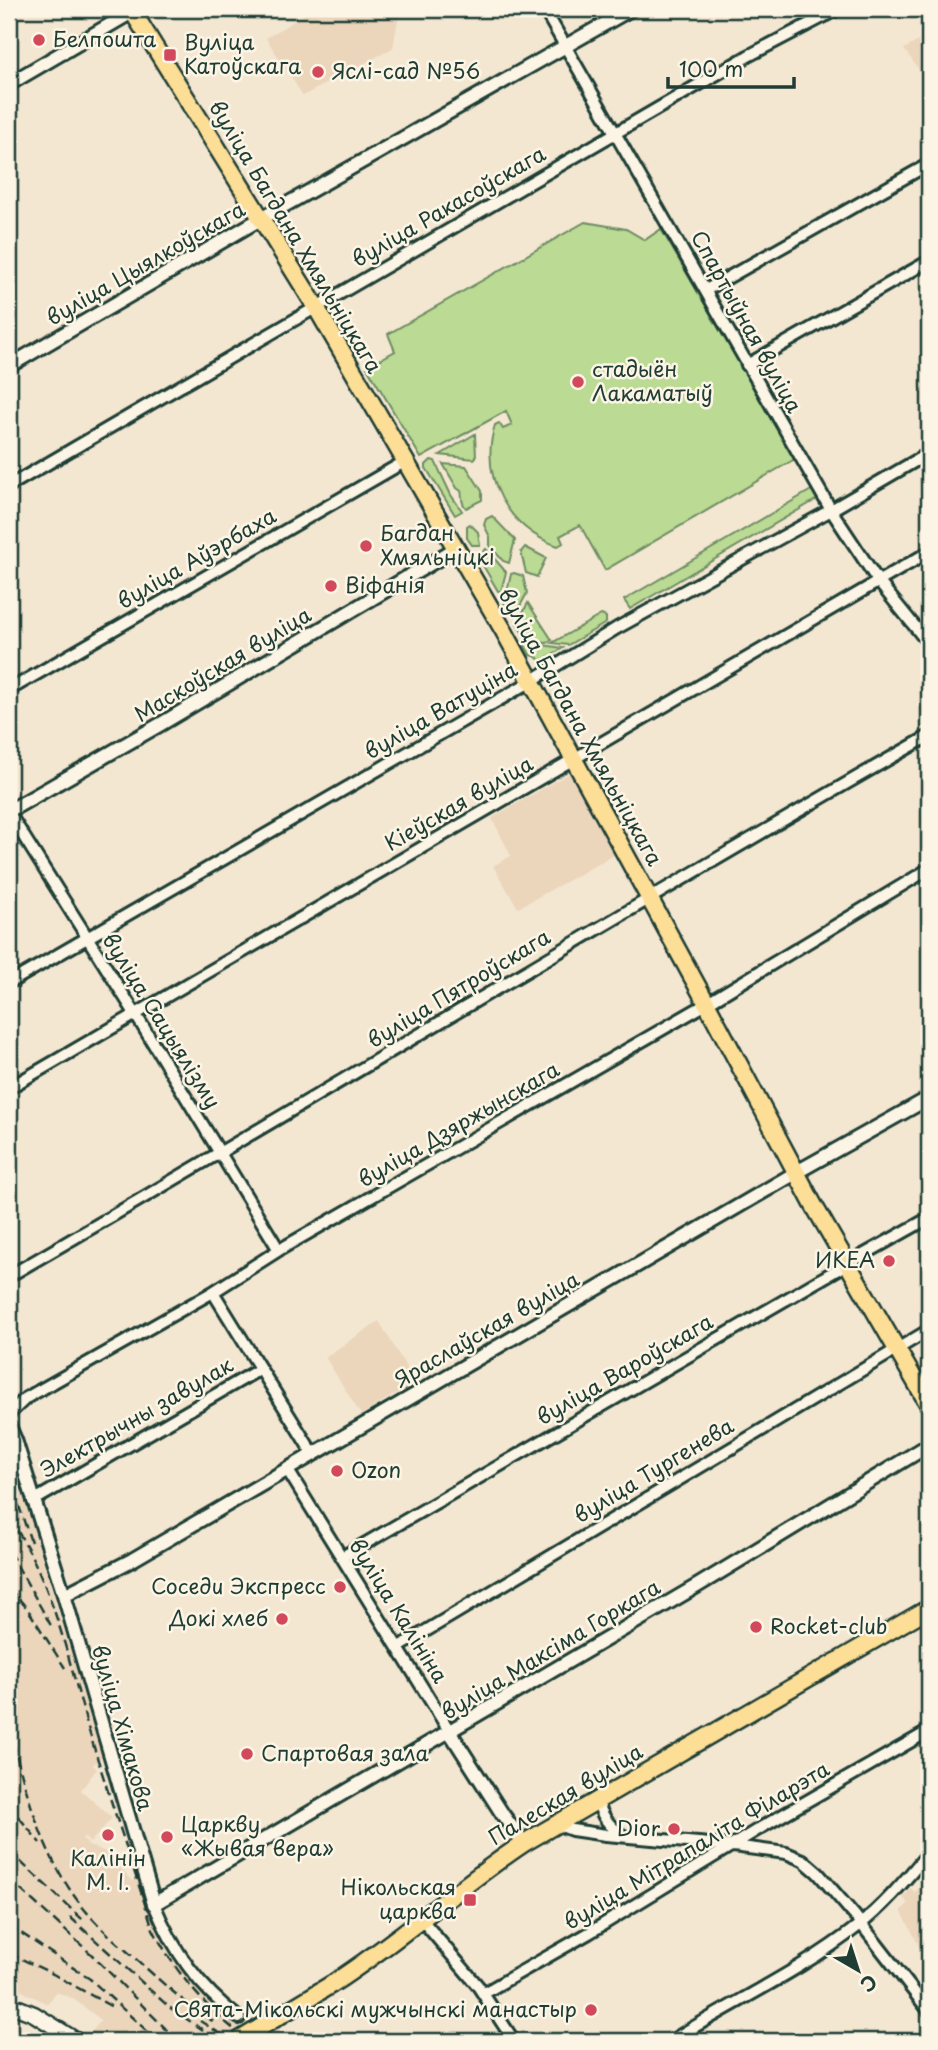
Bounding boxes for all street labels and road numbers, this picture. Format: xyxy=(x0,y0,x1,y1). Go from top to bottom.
street label: вуліца Багдана Хмяльніцкага xyxy=(202,93,392,379)
street label: вуліца Ракасоўскага xyxy=(345,136,552,274)
street label: вуліца Цыялкоўскага xyxy=(40,192,251,332)
street label: Спартыўная вуліца xyxy=(684,224,811,418)
street label: вуліца Аўэрбаха xyxy=(111,498,282,616)
street label: вуліца Багдана Хмяльніцкага xyxy=(492,581,672,872)
street label: Маскоўская вуліца xyxy=(127,598,317,729)
street label: вуліца Ватуціна xyxy=(358,652,522,766)
street label: Кіеўская вуліца xyxy=(378,747,538,858)
street label: вуліца Пятроўскага xyxy=(360,919,556,1055)
street label: вуліца Сацыялізму xyxy=(96,926,230,1114)
street label: вуліца Дзяржынскага xyxy=(351,1052,565,1194)
street label: Яраслаўская вуліца xyxy=(387,1262,585,1394)
street label: вуліца Вароўскага xyxy=(530,1304,719,1432)
street label: Электрычны завулак xyxy=(34,1348,239,1485)
street label: вуліца Тургенева xyxy=(567,1409,739,1530)
street label: вуліца Калініна xyxy=(342,1531,457,1689)
street label: вуліца Максіма Горкага xyxy=(434,1570,666,1727)
street label: вуліца Хімакова xyxy=(85,1641,163,1814)
street label: Палеская вуліца xyxy=(482,1734,648,1852)
street label: вуліца Мітрапаліта Філарэта xyxy=(557,1752,835,1937)

